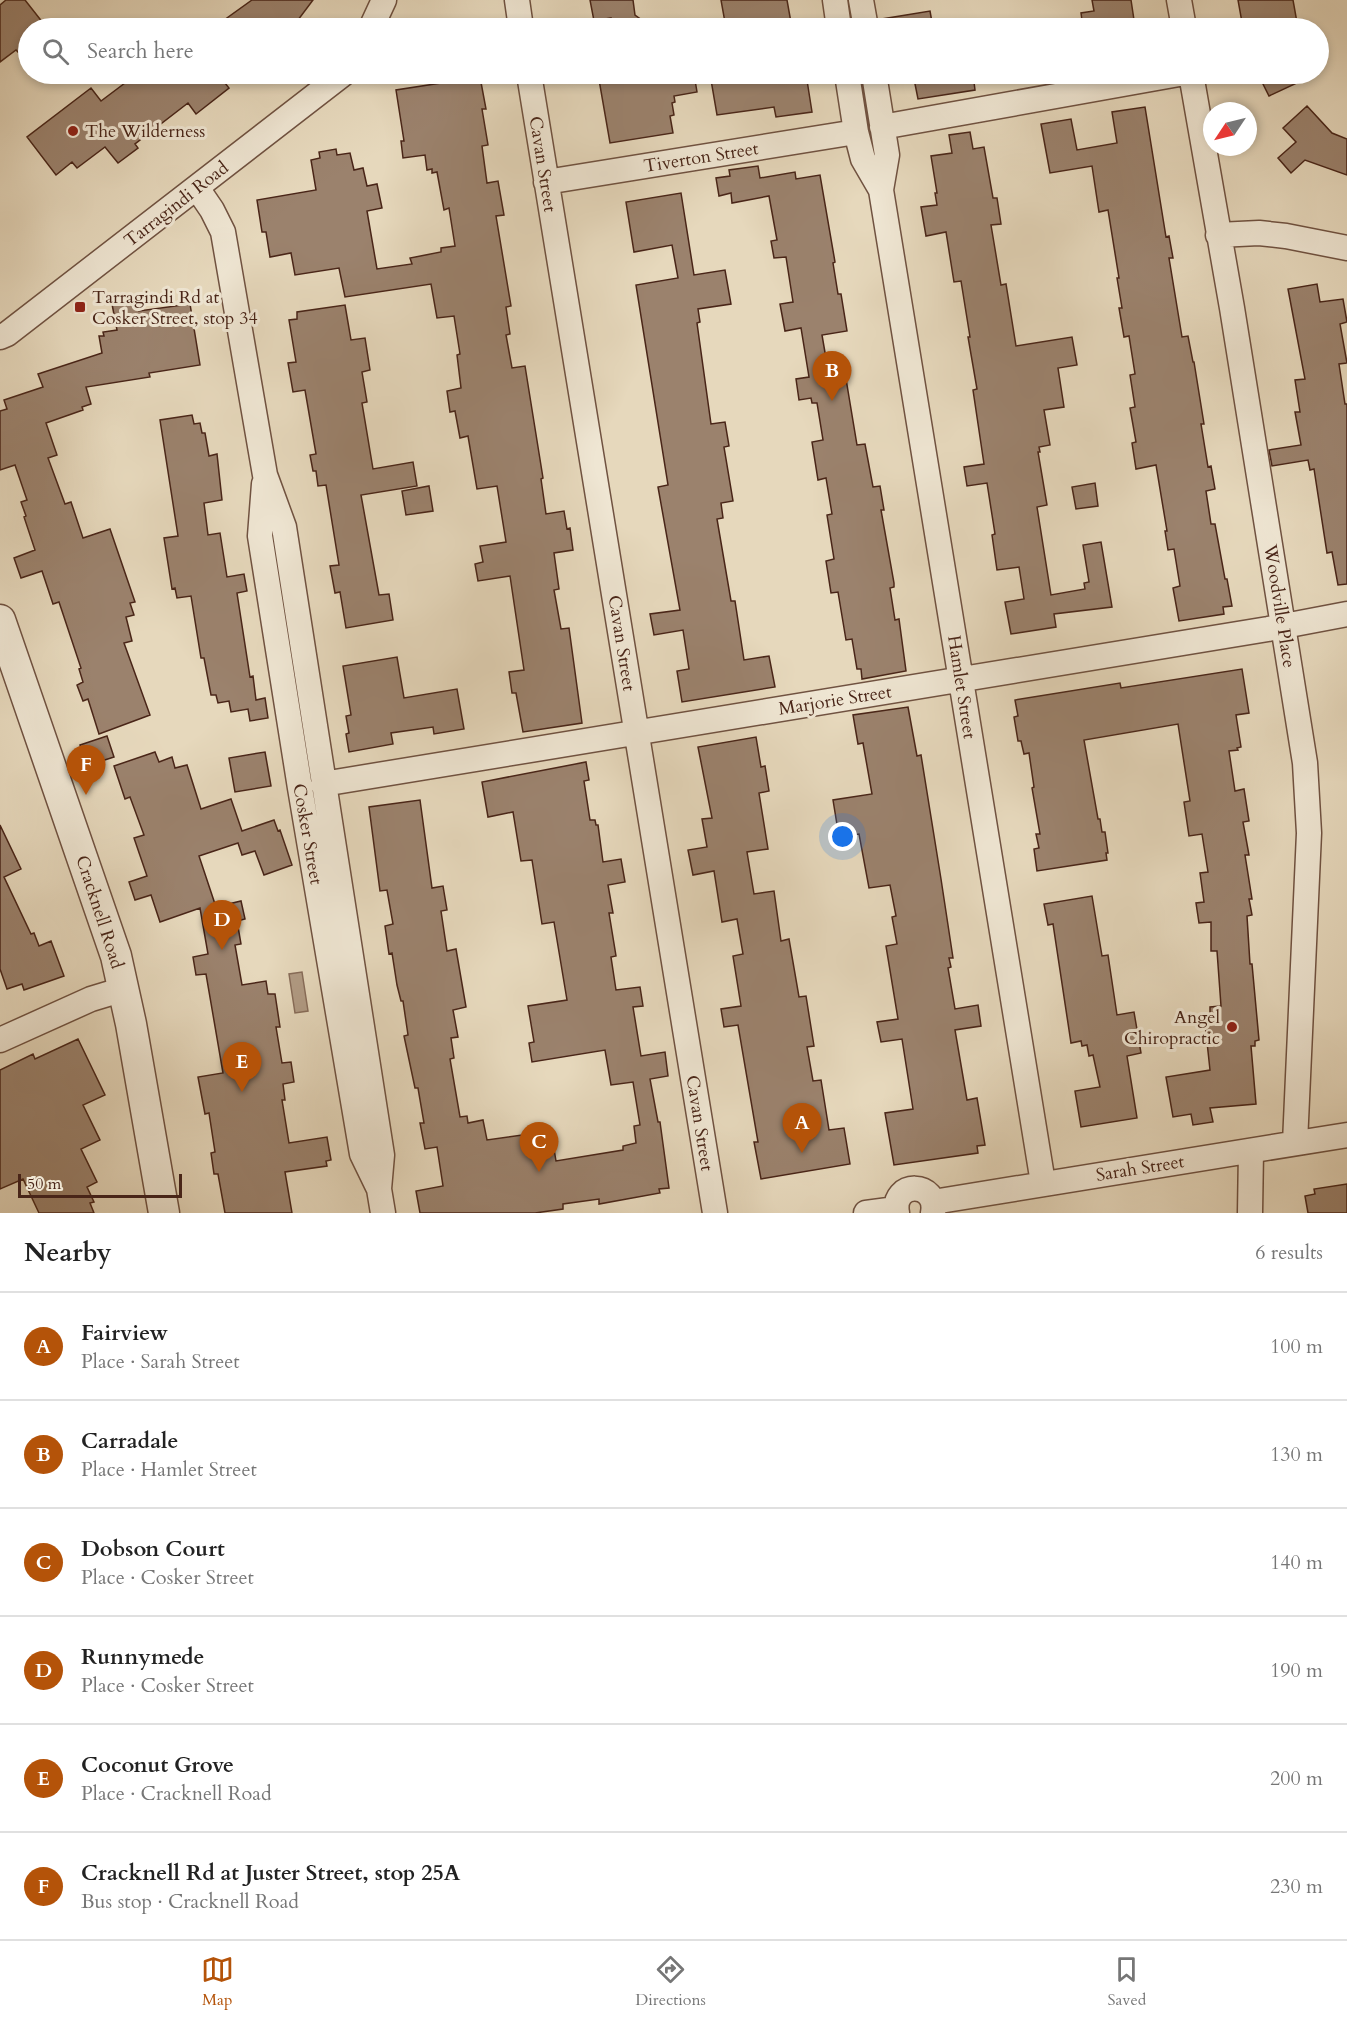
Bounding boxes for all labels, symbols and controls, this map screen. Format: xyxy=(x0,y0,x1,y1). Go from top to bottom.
search box xyxy=(18,18,1329,84)
icon: search xyxy=(39,35,72,68)
text: Search here xyxy=(87,36,194,66)
north arrow xyxy=(1203,102,1257,156)
street label: Cavan Street xyxy=(523,114,562,214)
place label: The Wilderness xyxy=(85,119,205,144)
marker: The Wilderness xyxy=(66,124,80,138)
street label: Tiverton Street xyxy=(642,136,761,179)
street label: Tarragindi Road xyxy=(119,155,234,253)
place label: Tarragindi Rd at Cosker Street, stop 34 xyxy=(92,285,258,331)
marker: Tarragindi Rd at Cosker Street, stop 34 xyxy=(73,300,87,314)
pin: B xyxy=(812,352,852,401)
street label: Woodville Place xyxy=(1257,542,1302,670)
street label: Cavan Street xyxy=(602,593,641,693)
street label: Hamlet Street xyxy=(941,633,982,741)
street label: Marjorie Street xyxy=(777,679,894,722)
pin: F xyxy=(66,746,106,795)
street label: Cosker Street xyxy=(286,782,329,887)
your location xyxy=(828,822,857,851)
street label: Cracknell Road xyxy=(69,852,130,972)
pin: D xyxy=(202,900,242,950)
place label: Angel Chiropractic xyxy=(1124,1005,1220,1051)
marker: Angel Chiropractic xyxy=(1225,1020,1239,1034)
pin: E xyxy=(222,1042,262,1092)
street label: Cavan Street xyxy=(680,1073,719,1173)
pin: A xyxy=(782,1104,822,1153)
pin: C xyxy=(520,1122,558,1172)
street label: Sarah Street xyxy=(1094,1149,1186,1188)
scale bar xyxy=(18,1171,182,1198)
text: 50 m xyxy=(27,1173,61,1195)
text: Nearby xyxy=(24,1235,112,1270)
text: 6 results xyxy=(1255,1239,1323,1266)
text: Fairview xyxy=(81,1318,168,1348)
text: A xyxy=(36,1333,51,1360)
text: 100 m xyxy=(1270,1333,1323,1360)
text: Place · Sarah Street xyxy=(81,1348,240,1375)
text: Carradale xyxy=(81,1426,178,1456)
text: B xyxy=(36,1441,51,1468)
text: 130 m xyxy=(1270,1441,1323,1468)
text: Place · Hamlet Street xyxy=(81,1456,257,1483)
text: Dobson Court xyxy=(81,1534,225,1564)
text: C xyxy=(36,1549,51,1576)
text: 140 m xyxy=(1270,1549,1323,1576)
text: Place · Cosker Street xyxy=(81,1564,254,1591)
text: Runnymede xyxy=(81,1642,204,1672)
text: D xyxy=(35,1657,52,1684)
text: 190 m xyxy=(1270,1657,1323,1684)
text: Place · Cosker Street xyxy=(81,1672,254,1699)
text: Coconut Grove xyxy=(81,1750,234,1780)
text: E xyxy=(37,1765,50,1792)
text: 200 m xyxy=(1270,1765,1323,1792)
text: Place · Cracknell Road xyxy=(81,1780,272,1807)
text: Cracknell Rd at Juster Street, stop 25A xyxy=(81,1858,460,1888)
text: F xyxy=(38,1873,49,1900)
text: 230 m xyxy=(1270,1873,1323,1900)
text: Bus stop · Cracknell Road xyxy=(81,1888,299,1915)
tab: Map xyxy=(201,1953,234,2011)
tab: Directions xyxy=(635,1953,706,2011)
tab: Saved xyxy=(1107,1953,1146,2011)

